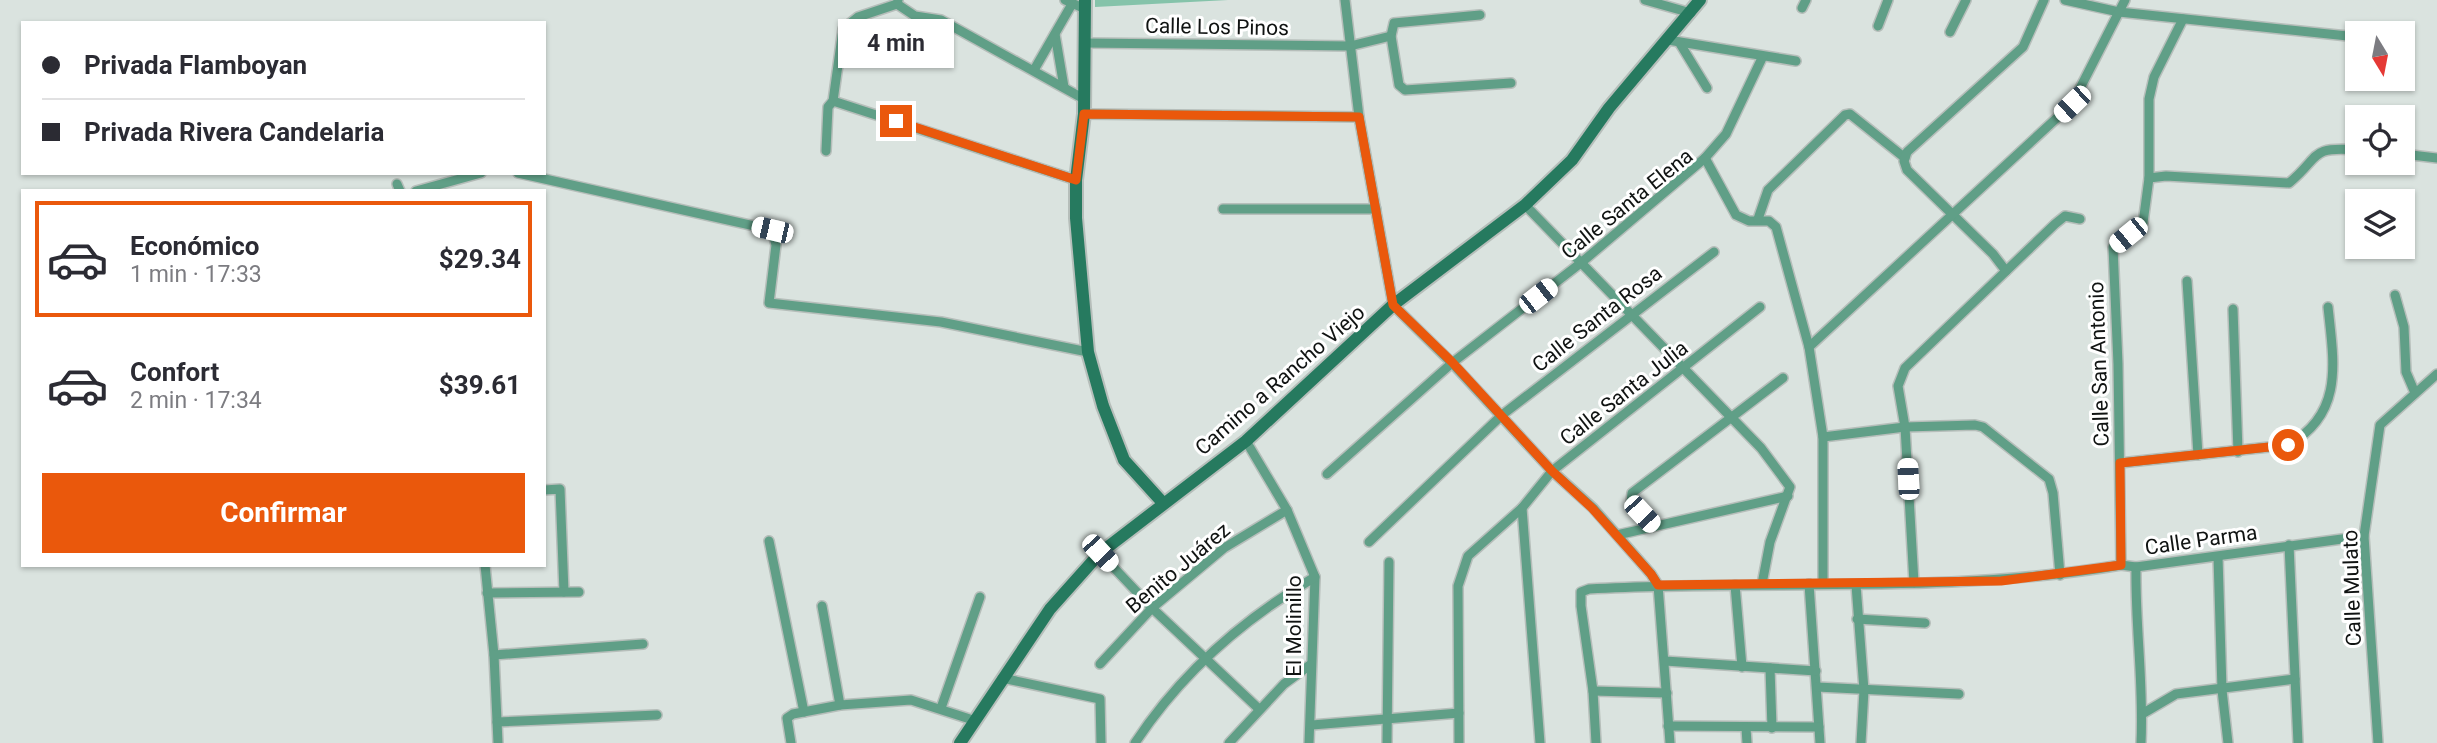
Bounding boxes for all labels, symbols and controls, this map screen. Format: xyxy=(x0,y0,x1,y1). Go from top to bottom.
street label: Calle Los Pinos xyxy=(1145,14,1289,40)
callout: 4 min xyxy=(838,19,954,68)
north arrow xyxy=(2345,21,2415,91)
map controls xyxy=(2345,21,2415,259)
text: 4 min xyxy=(867,30,925,57)
text: Privada Flamboyan xyxy=(84,50,307,80)
car xyxy=(2050,82,2095,126)
route end xyxy=(880,105,912,137)
button: locate xyxy=(2345,105,2415,175)
text: Privada Rivera Candelaria xyxy=(84,117,384,147)
street label: Calle Santa Elena xyxy=(1557,144,1697,264)
button: layers xyxy=(2345,189,2415,259)
car xyxy=(2106,214,2151,256)
car xyxy=(750,215,795,245)
icon: car xyxy=(46,228,109,291)
text: Económico xyxy=(130,231,259,261)
text: $29.34 xyxy=(439,244,521,274)
text: 1 min · 17:33 xyxy=(130,261,262,288)
street label: Calle Santa Rosa xyxy=(1527,261,1667,377)
car xyxy=(1515,275,1562,317)
street label: Calle San Antonio xyxy=(2084,281,2114,447)
street label: Camino a Rancho Viejo xyxy=(1190,300,1370,460)
street label: Calle Santa Julia xyxy=(1555,336,1693,450)
icon: car xyxy=(46,354,109,417)
text: Confort xyxy=(130,357,219,387)
text: $39.61 xyxy=(439,370,521,400)
text: 2 min · 17:34 xyxy=(130,387,262,414)
route start xyxy=(2272,429,2304,461)
car xyxy=(1897,457,1920,501)
button: Confirmar xyxy=(42,473,525,553)
car xyxy=(1620,491,1665,537)
street label: Benito Juárez xyxy=(1121,518,1235,618)
street label: Calle Parma xyxy=(2143,520,2259,560)
street label: Calle Mulato xyxy=(2338,529,2366,647)
car xyxy=(1078,530,1123,576)
street label: El Molinillo xyxy=(1282,575,1306,677)

